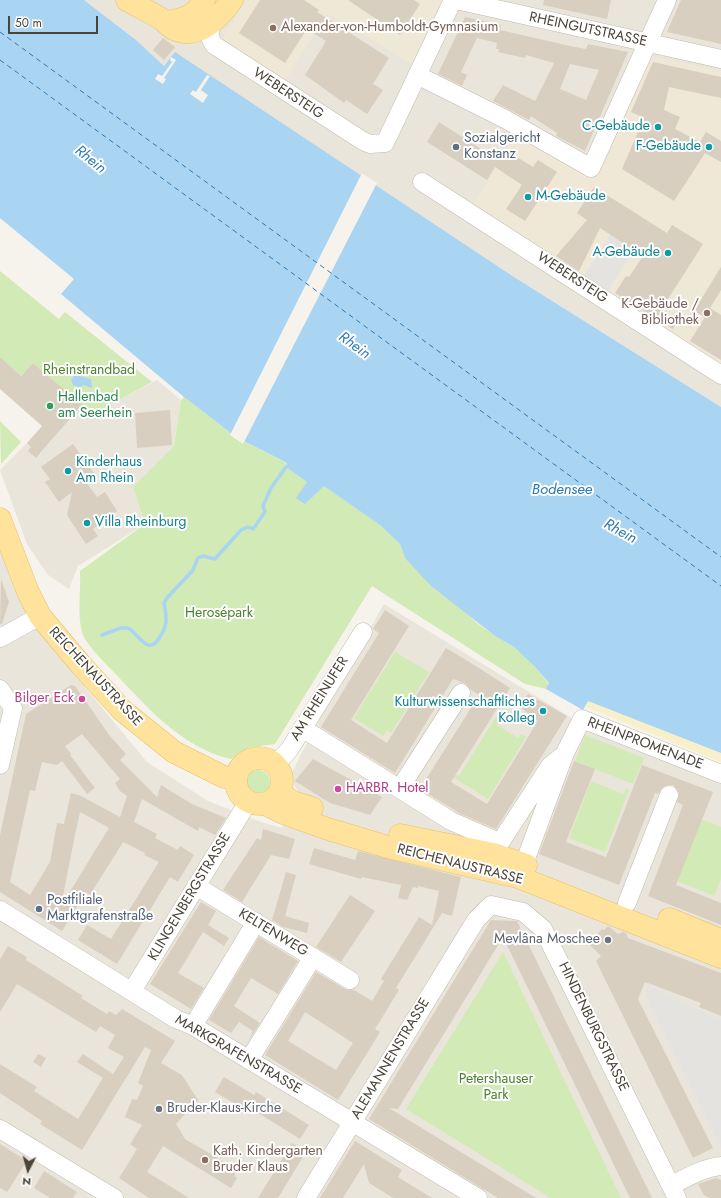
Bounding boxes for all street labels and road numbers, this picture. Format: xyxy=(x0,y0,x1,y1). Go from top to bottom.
street label: RHEINGUTSTRASSE xyxy=(527,9,649,51)
street label: WEBERSTEIG xyxy=(249,65,327,123)
street label: WEBERSTEIG xyxy=(533,249,611,307)
street label: REICHENAUSTRASSE xyxy=(45,624,145,730)
street label: AM RHEINUFER xyxy=(287,654,353,744)
street label: RHEINPROMENADE xyxy=(585,714,705,774)
street label: KLINGENBERGSTRASSE xyxy=(145,830,235,964)
street label: REICHENAUSTRASSE xyxy=(395,841,525,889)
street label: KELTENWEG xyxy=(235,906,311,960)
street label: HINDENBURGSTRASSE xyxy=(554,960,632,1094)
street label: ALEMANNENSTRASSE xyxy=(348,995,434,1123)
street label: MARKGRAFENSTRASSE xyxy=(172,1012,304,1098)

